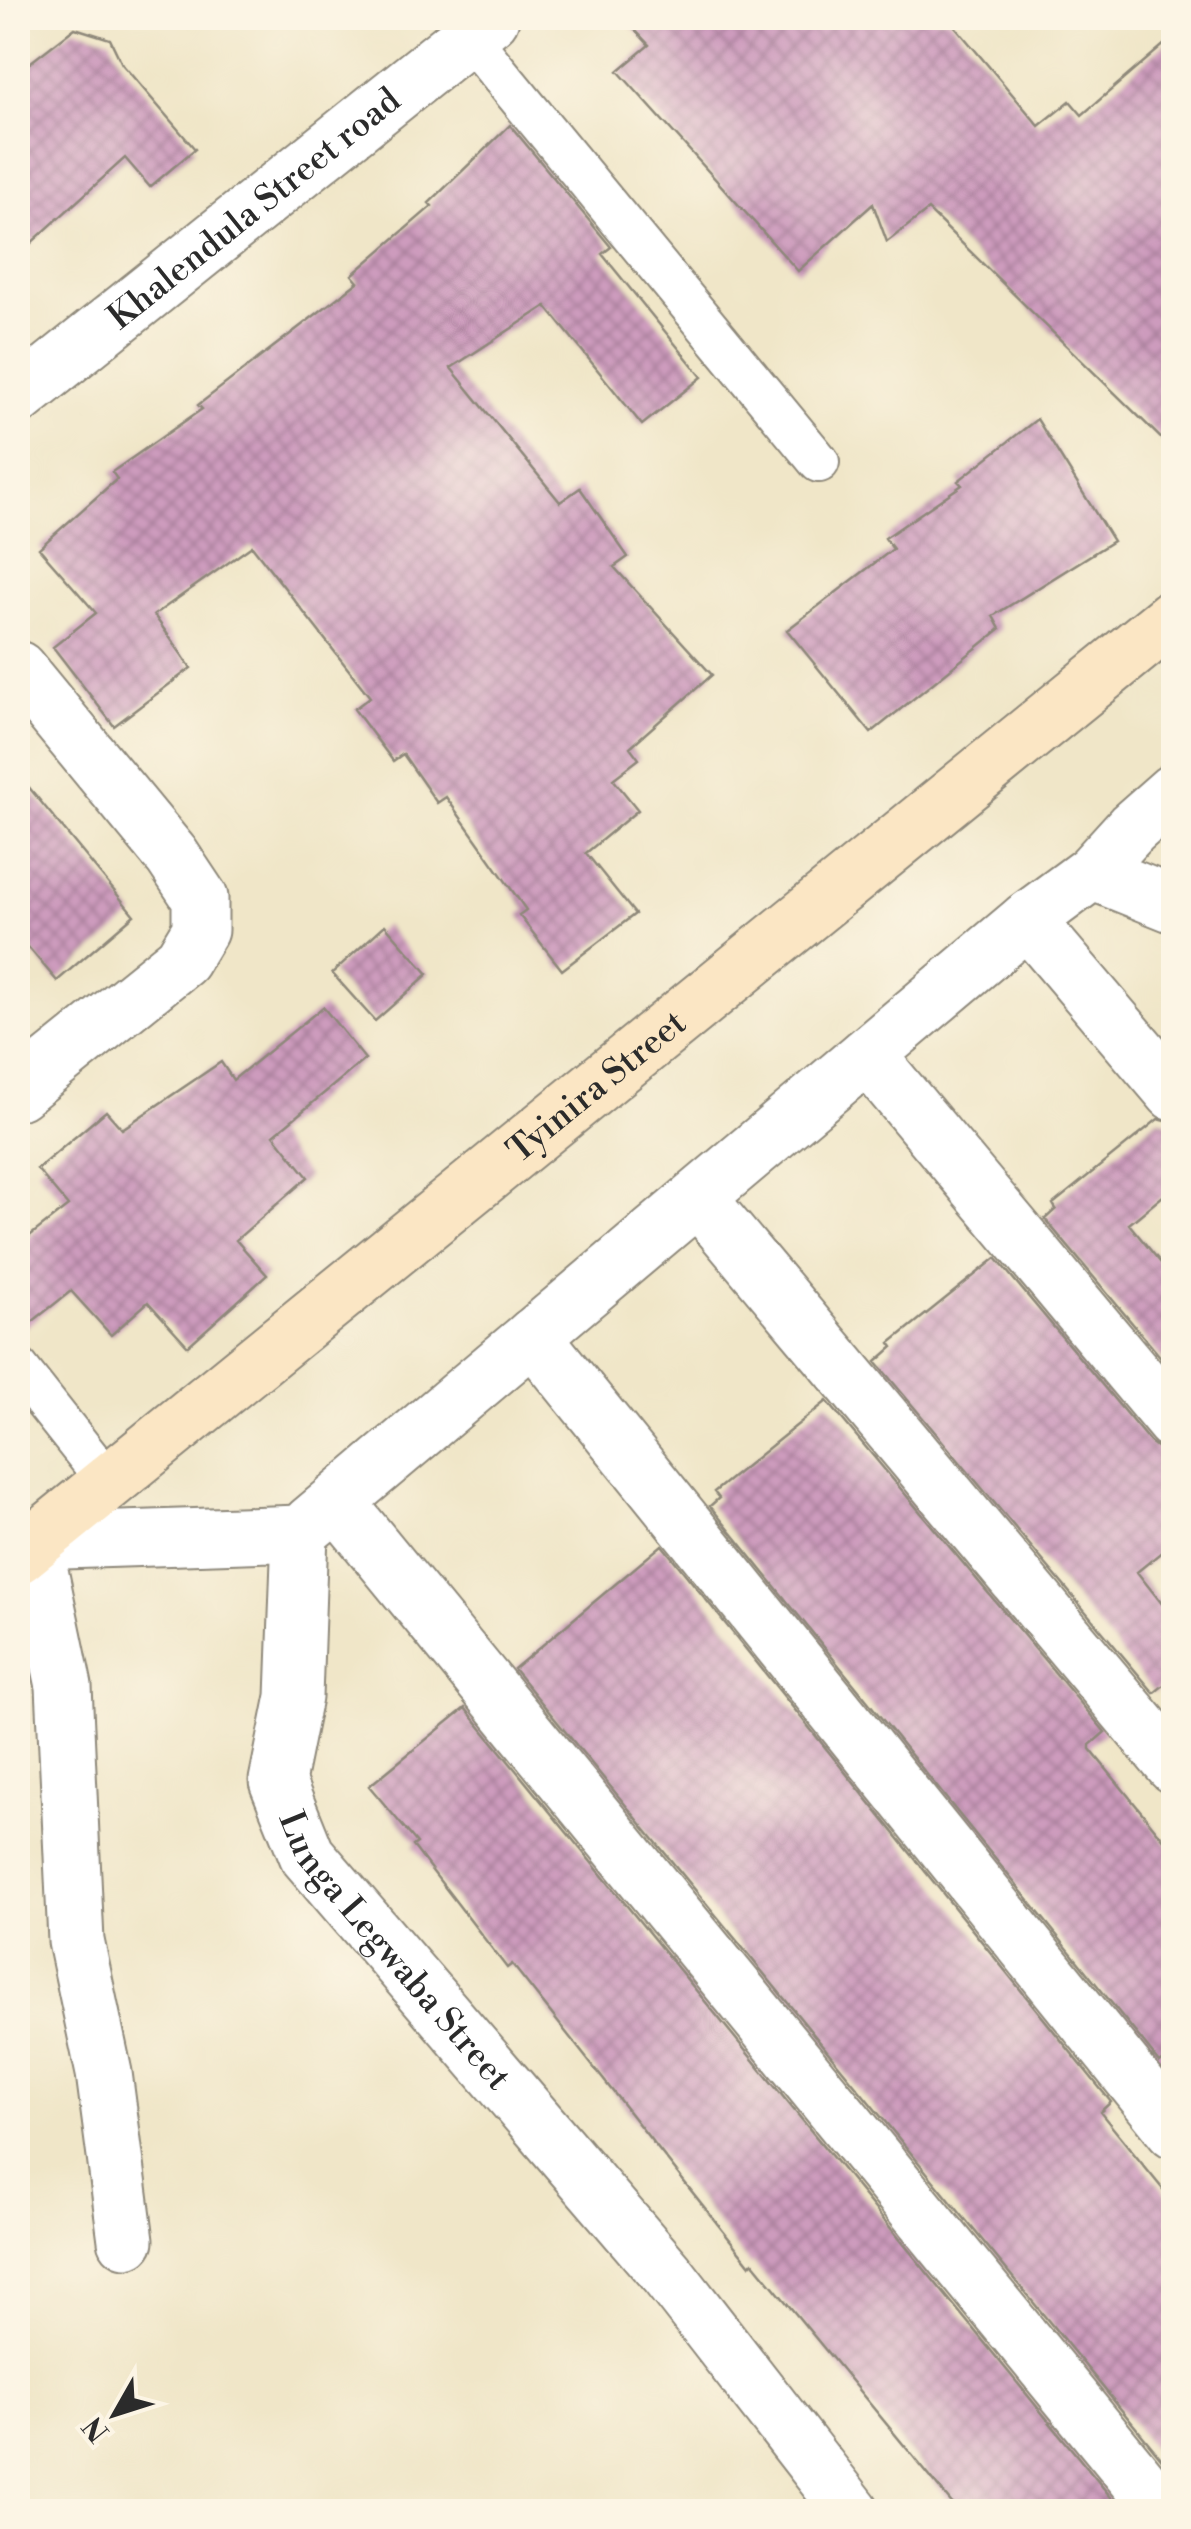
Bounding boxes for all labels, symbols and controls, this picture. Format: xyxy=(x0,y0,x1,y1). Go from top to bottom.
street label: Khalendula Street road xyxy=(100,79,410,339)
street label: Tyinira Street xyxy=(499,1002,695,1172)
street label: Lunga Legwaba Street xyxy=(269,1805,519,2099)
north arrow xyxy=(65,2364,165,2464)
text: N xyxy=(76,2409,117,2448)

